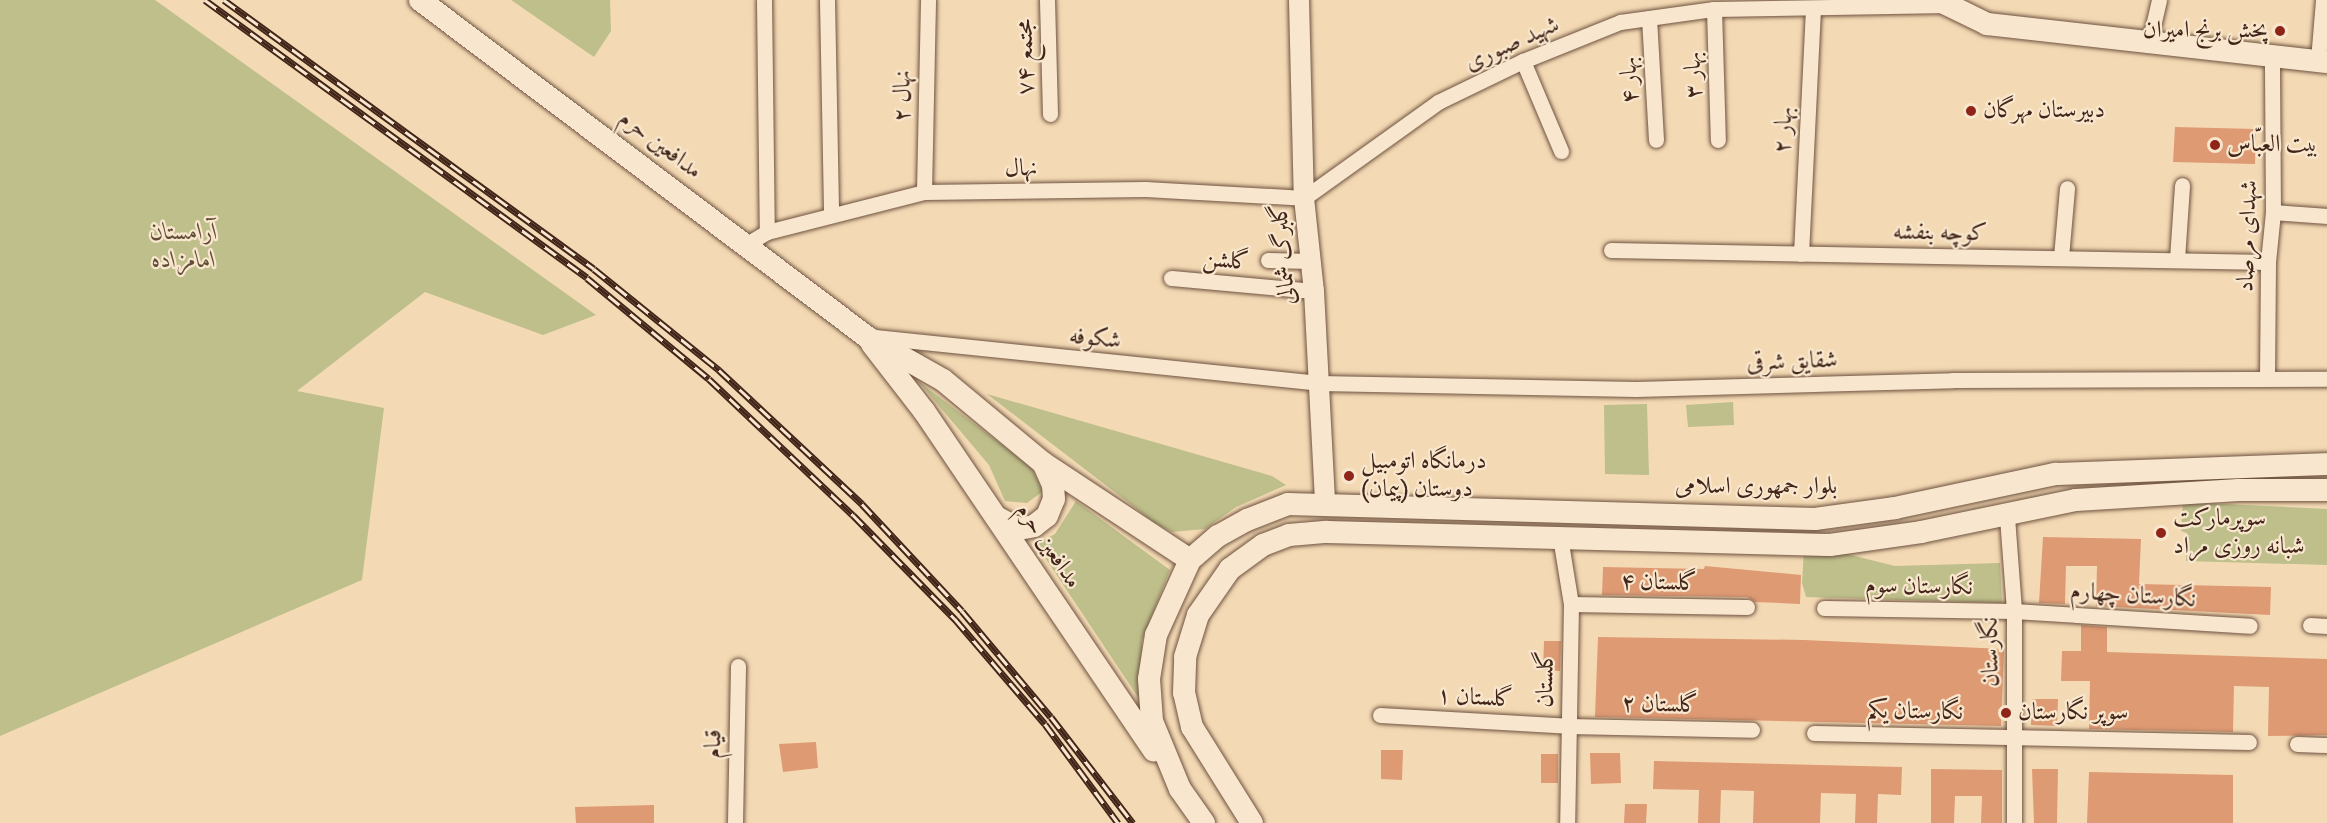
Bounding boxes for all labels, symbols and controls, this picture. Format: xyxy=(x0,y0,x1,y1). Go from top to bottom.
street label: شهید صبوری xyxy=(1460,10,1564,78)
place label: پخش برنج امیران xyxy=(2143,17,2268,45)
street label: مجتمع ۷۴ xyxy=(1011,18,1041,96)
marker: پخش برنج امیران xyxy=(2273,24,2287,38)
street label: بهار ۳ xyxy=(1679,51,1709,99)
street label: بهار ۴ xyxy=(1614,56,1646,104)
street label: نهال ۲ xyxy=(888,70,918,122)
place label: دبیرستان مهرگان xyxy=(1983,97,2105,125)
street label: مدافعین حرم xyxy=(613,104,707,186)
marker: دبیرستان مهرگان xyxy=(1964,104,1978,118)
street label: بهار ۲ xyxy=(1768,106,1800,154)
place label: بیت العبّاس xyxy=(2227,131,2318,159)
marker: بیت العبّاس xyxy=(2208,138,2222,152)
street label: نهال xyxy=(1004,154,1038,184)
street label: شهدای مرصاد xyxy=(2232,180,2264,292)
street label: گلبرگ شمالی xyxy=(1265,202,1303,306)
street label: کوچه بنفشه xyxy=(1892,218,1988,248)
park label: آرامستان امامزاده xyxy=(150,219,218,275)
street label: گلشن xyxy=(1201,245,1251,277)
street label: شکوفه xyxy=(1068,322,1122,356)
street label: شقایق شرقی xyxy=(1746,346,1838,378)
place label: درمانگاه اتومبیل دوستان (پیمان) xyxy=(1361,448,1487,504)
marker: درمانگاه اتومبیل دوستان (پیمان) xyxy=(1342,469,1356,483)
street label: بلوار جمهوری اسلامی xyxy=(1675,473,1837,501)
street label: مدافعین حرم xyxy=(1009,498,1087,594)
place label: سوپرمارکت شبانه روزی مراد xyxy=(2173,505,2305,561)
marker: سوپرمارکت شبانه روزی مراد xyxy=(2154,526,2168,540)
street label: گلستان ۴ xyxy=(1620,568,1698,598)
street label: نگارستان سوم xyxy=(1865,572,1973,602)
street label: نگارستان چهارم xyxy=(2069,577,2197,615)
street label: نگارستان xyxy=(1976,617,2006,687)
street label: گلستان xyxy=(1531,650,1561,708)
street label: گلستان ۱ xyxy=(1436,682,1514,714)
street label: گلستان ۲ xyxy=(1621,690,1699,720)
street label: نگارستان یکم xyxy=(1867,697,1963,727)
place label: سوپر نگارستان xyxy=(2018,699,2128,727)
marker: سوپر نگارستان xyxy=(1999,706,2013,720)
street label: قیام xyxy=(699,729,729,759)

